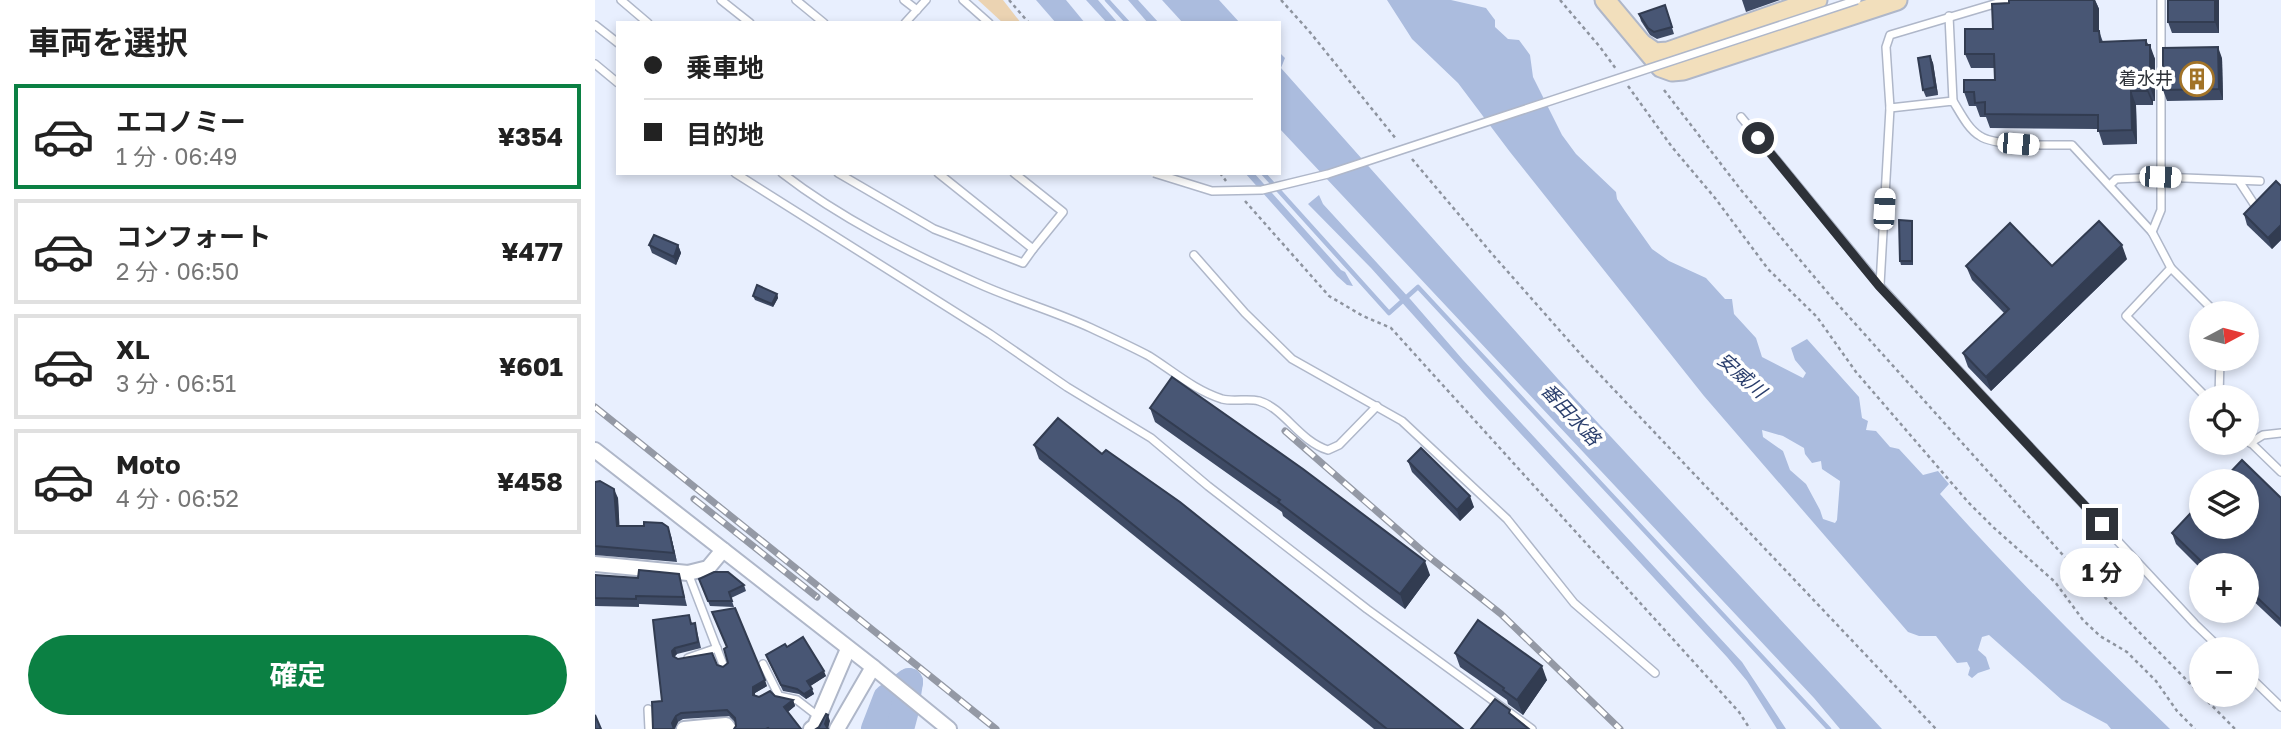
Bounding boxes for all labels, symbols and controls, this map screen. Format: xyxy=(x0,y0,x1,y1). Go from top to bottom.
text: 車両を選択 xyxy=(28,23,188,61)
text: 乗車地 xyxy=(686,52,764,83)
building icon: 着水井 xyxy=(2178,60,2216,98)
place label: 着水井 xyxy=(2119,67,2173,89)
icon: car xyxy=(32,105,95,168)
text: エコノミー xyxy=(116,106,246,137)
text: 目的地 xyxy=(686,119,764,150)
text: ¥354 xyxy=(498,121,563,152)
route start xyxy=(1742,122,1774,154)
car xyxy=(1997,132,2040,156)
text: 1 分 · 06:49 xyxy=(116,142,237,170)
car xyxy=(2139,166,2182,188)
car xyxy=(1873,187,1896,231)
icon: car xyxy=(32,220,95,283)
text: コンフォート xyxy=(116,221,271,252)
text: ¥477 xyxy=(501,236,563,267)
text: 2 分 · 06:50 xyxy=(116,257,239,285)
north arrow xyxy=(2189,301,2259,371)
map controls xyxy=(2189,301,2259,707)
text: XL xyxy=(116,334,150,365)
icon: car xyxy=(32,335,95,398)
water label: 安威川 xyxy=(1713,347,1773,403)
text: ¥601 xyxy=(499,351,563,382)
text: 3 分 · 06:51 xyxy=(116,369,236,397)
water label: 番田水路 xyxy=(1537,378,1607,451)
button: locate xyxy=(2189,385,2259,455)
text: Moto xyxy=(116,449,181,480)
icon: car xyxy=(32,450,95,513)
text: ¥458 xyxy=(497,466,563,497)
button: layers xyxy=(2189,469,2259,539)
text: 4 分 · 06:52 xyxy=(116,484,239,512)
route end xyxy=(2086,508,2118,540)
callout: 1 分 xyxy=(2060,548,2144,598)
button: + xyxy=(2189,553,2259,623)
text: 1 分 xyxy=(2082,558,2122,586)
button: 確定 xyxy=(28,635,567,715)
button: − xyxy=(2189,637,2259,707)

